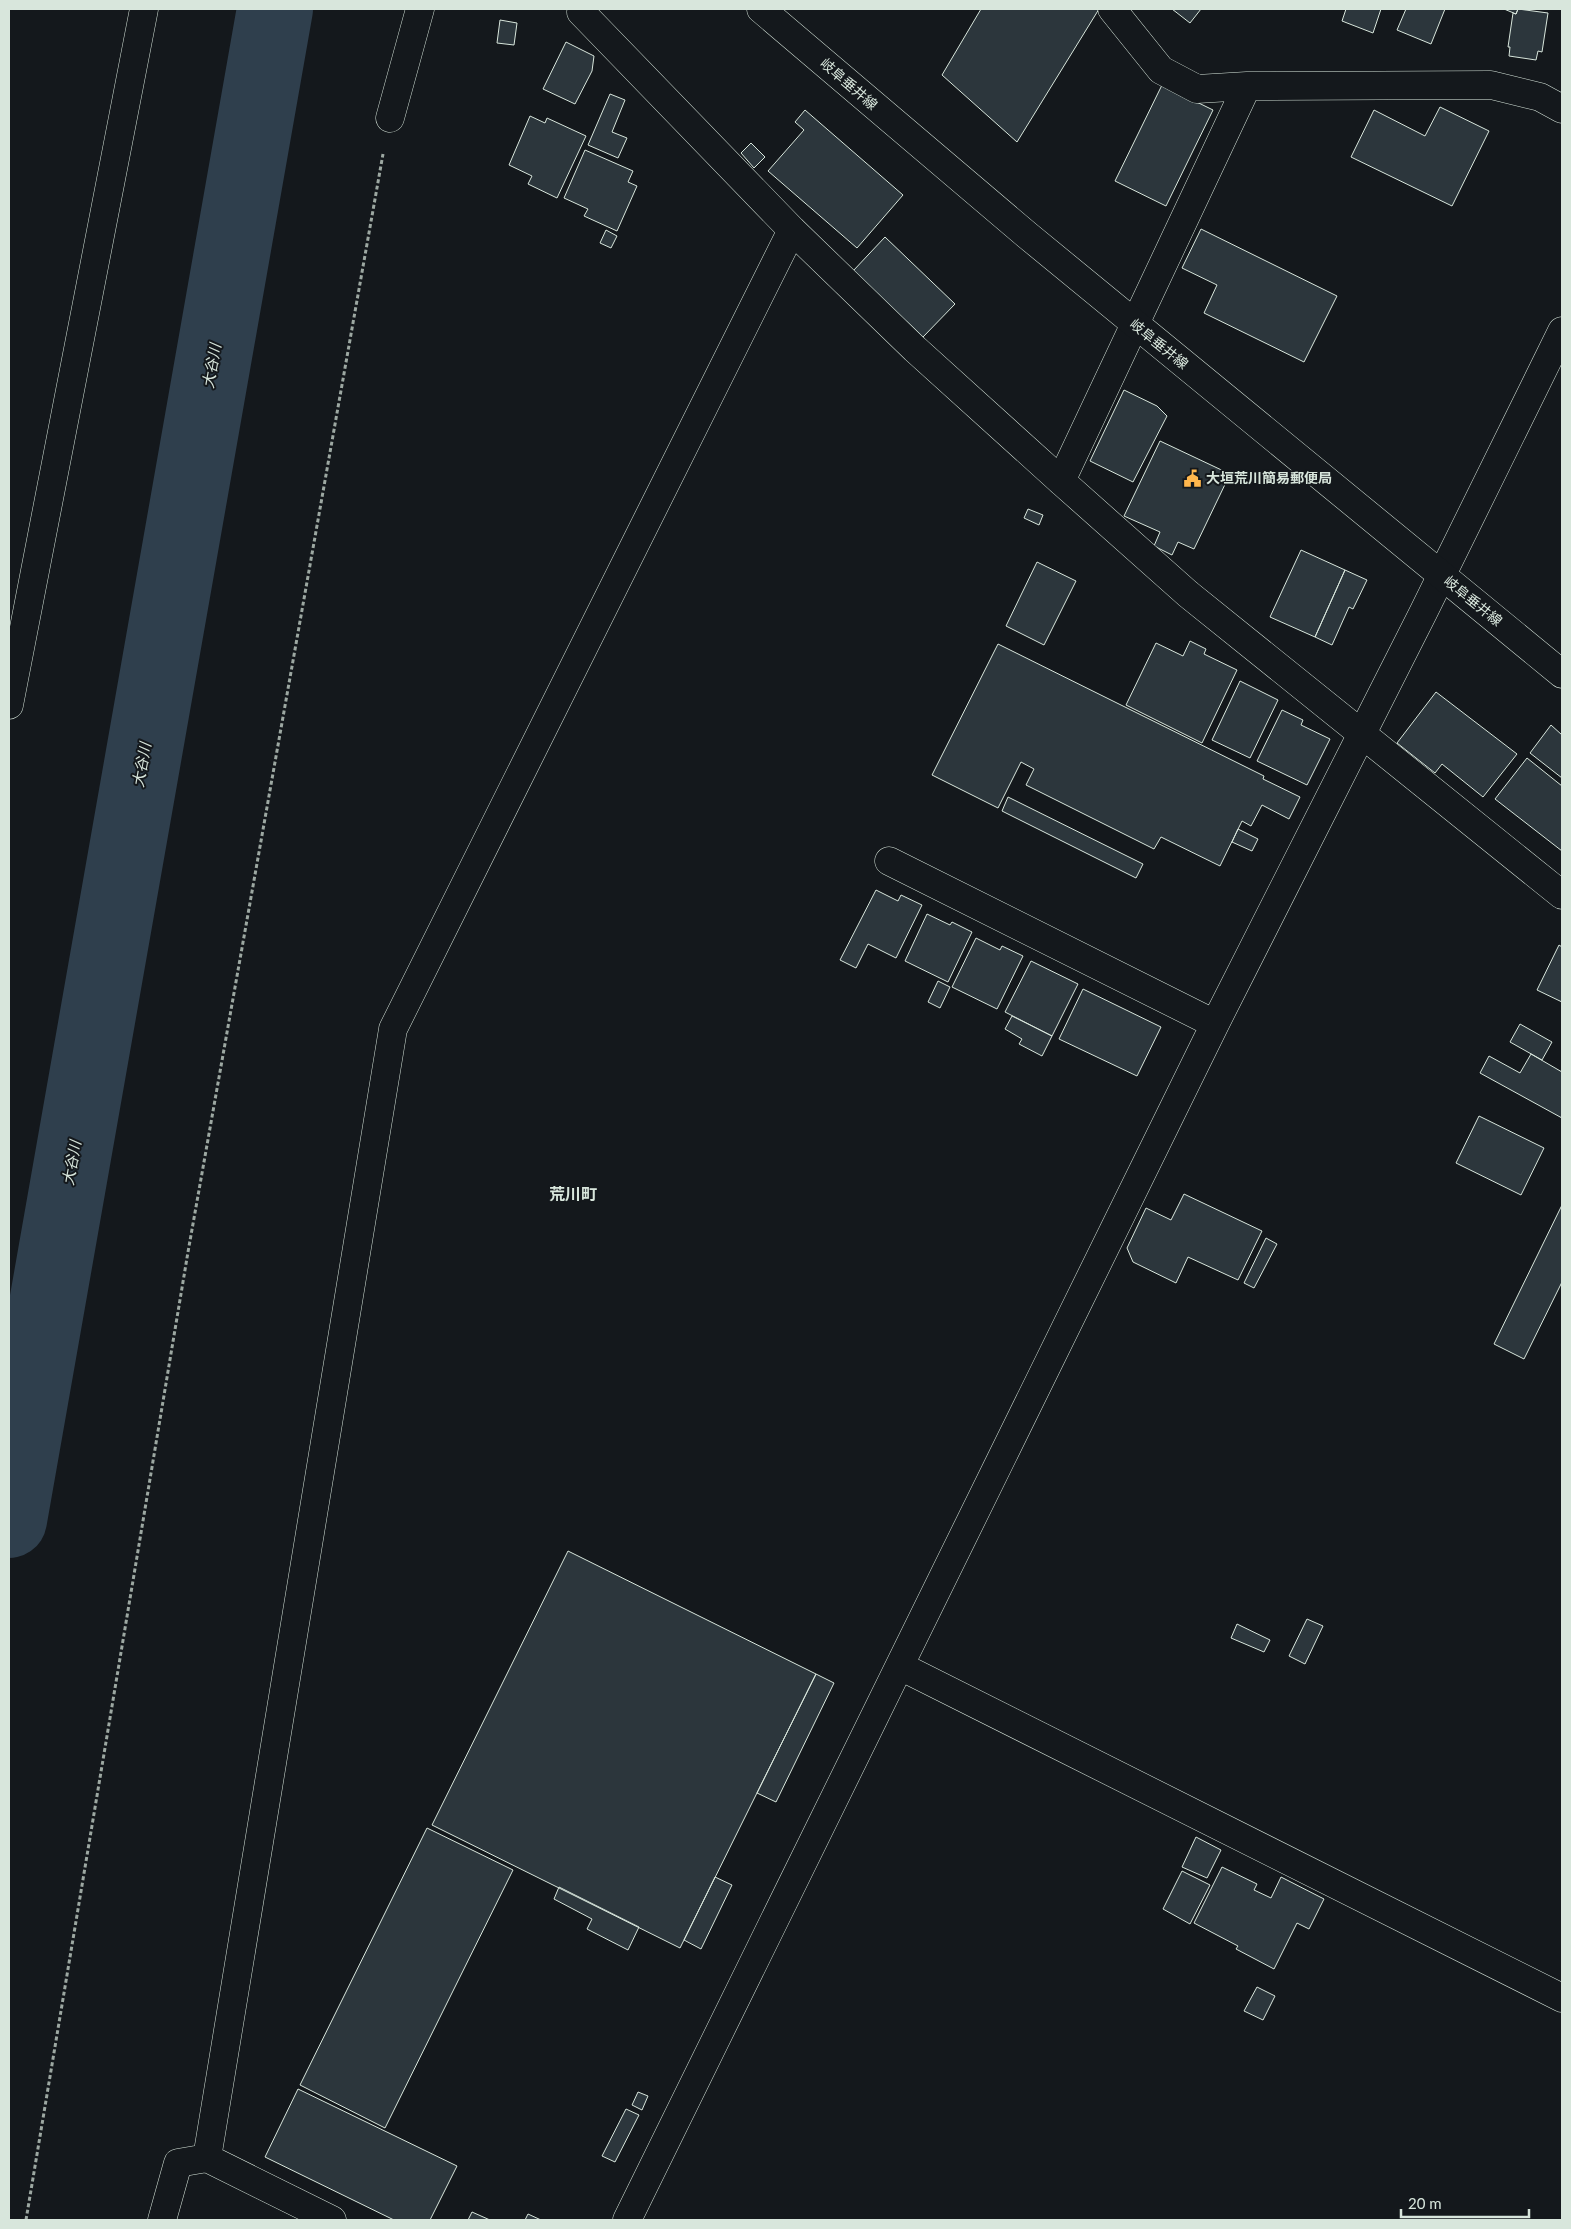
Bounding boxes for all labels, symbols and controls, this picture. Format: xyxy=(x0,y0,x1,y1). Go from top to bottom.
street label: 岐阜垂井線 xyxy=(817,54,881,113)
street label: 岐阜垂井線 xyxy=(1127,315,1192,372)
water label: 大谷川 xyxy=(198,340,224,390)
public building icon: 大垣荒川簡易郵便局 xyxy=(1182,468,1202,488)
place label: 大垣荒川簡易郵便局 xyxy=(1206,469,1332,486)
street label: 岐阜垂井線 xyxy=(1441,572,1506,629)
water label: 大谷川 xyxy=(128,739,154,789)
water label: 大谷川 xyxy=(58,1137,84,1187)
district label: 荒川町 xyxy=(549,1184,597,1203)
scale bar xyxy=(1401,2186,1528,2218)
text: 20 m xyxy=(1408,2194,1442,2212)

